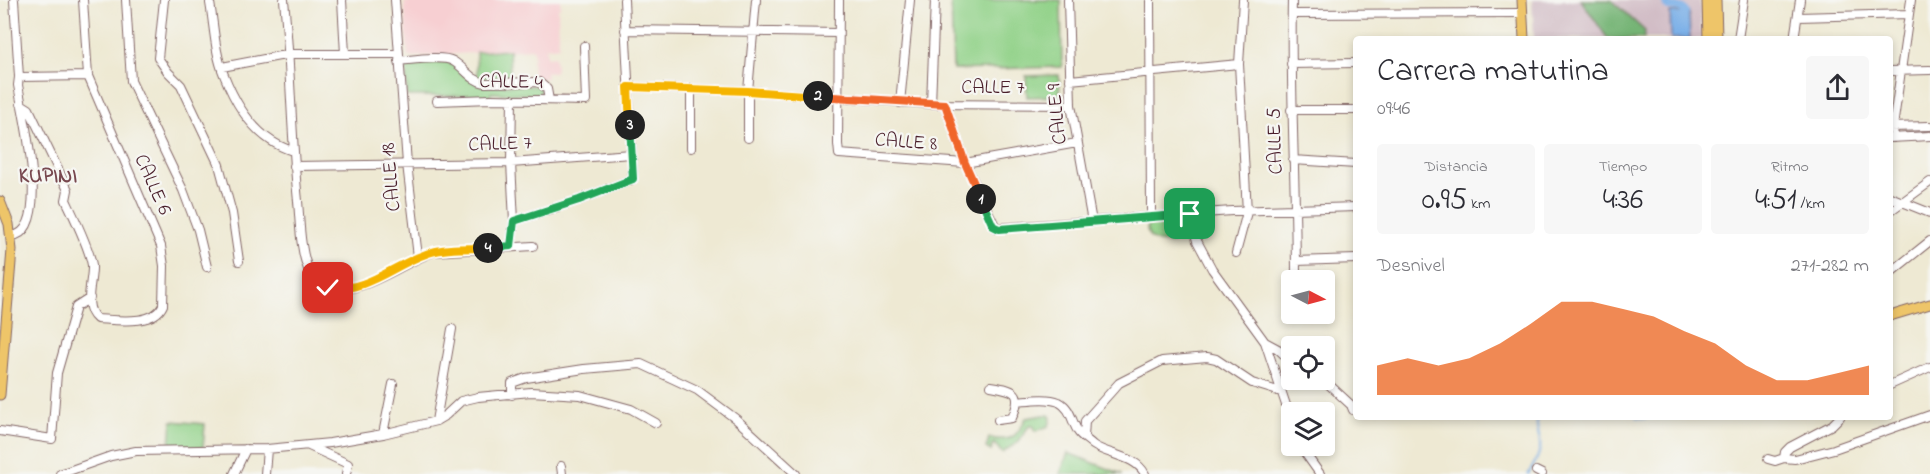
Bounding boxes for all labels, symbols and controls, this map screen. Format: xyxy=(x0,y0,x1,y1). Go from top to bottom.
text: Carrera matutina xyxy=(1377,48,1609,96)
button: share xyxy=(1806,56,1869,119)
street label: CALLE 4 xyxy=(479,68,543,98)
street label: CALLE 7 xyxy=(961,74,1025,103)
pin: 2 xyxy=(803,81,833,111)
street label: CALLE 9 xyxy=(1040,82,1076,146)
text: 2 xyxy=(814,84,822,108)
text: 09:46 xyxy=(1377,95,1410,124)
street label: CALLE 5 xyxy=(1260,107,1292,175)
pin: 3 xyxy=(615,110,645,140)
text: 3 xyxy=(627,113,633,137)
street label: CALLE 8 xyxy=(874,126,938,160)
street label: CALLE 7 xyxy=(468,129,532,161)
street label: CALLE 18 xyxy=(375,141,409,213)
street label: CALLE 6 xyxy=(126,150,178,220)
text: Distancia xyxy=(1424,155,1488,179)
text: Tiempo xyxy=(1599,155,1647,179)
text: Ritmo xyxy=(1771,155,1809,179)
district label: KUPINI xyxy=(19,162,77,192)
text: 0.95 xyxy=(1422,179,1467,223)
text: 4:36 xyxy=(1603,179,1643,223)
text: 4:51 xyxy=(1755,179,1797,223)
pin: 1 xyxy=(966,184,996,214)
text: 1 xyxy=(978,187,984,211)
pin xyxy=(1164,188,1215,239)
text: km xyxy=(1467,192,1490,216)
text: /km xyxy=(1797,192,1825,216)
icon: arrive xyxy=(1173,197,1206,230)
pin: 4 xyxy=(473,233,503,263)
text: 4 xyxy=(485,236,491,260)
text: Desnivel xyxy=(1377,252,1445,281)
text: 271–282 m xyxy=(1791,252,1869,281)
pin xyxy=(302,262,353,313)
north arrow xyxy=(1281,270,1335,324)
map controls xyxy=(1281,270,1335,456)
icon: check xyxy=(311,271,344,304)
button: locate xyxy=(1281,336,1335,390)
button: layers xyxy=(1281,402,1335,456)

